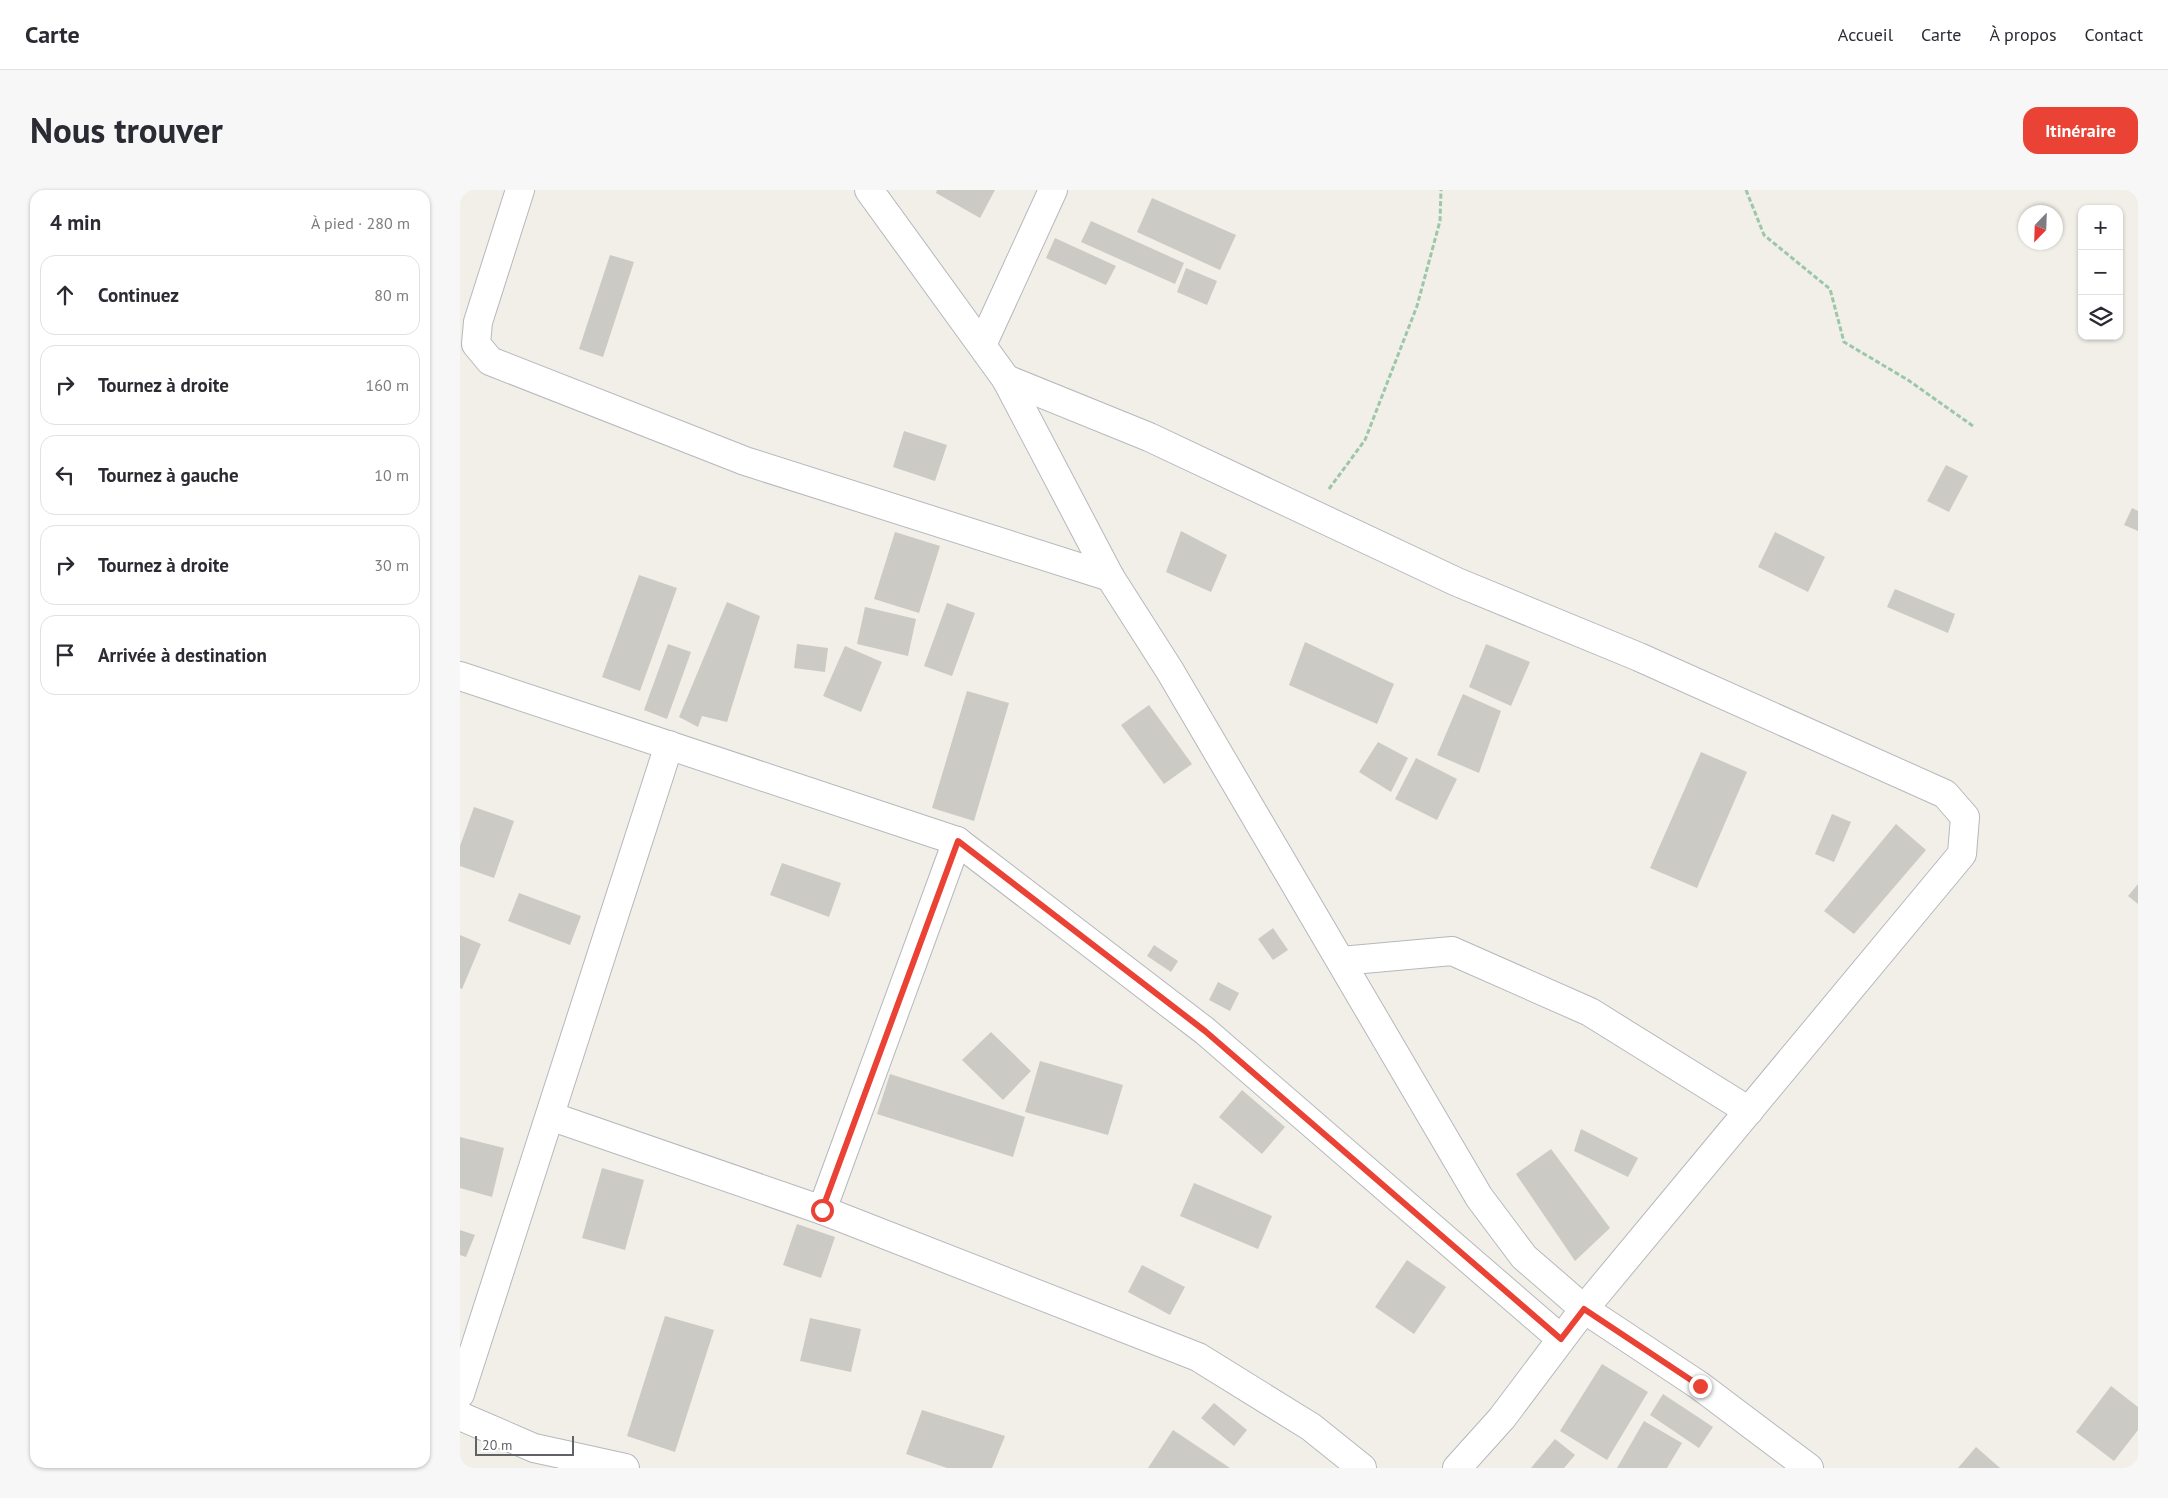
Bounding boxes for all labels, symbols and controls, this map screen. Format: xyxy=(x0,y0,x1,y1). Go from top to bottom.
text: Carte xyxy=(25,19,80,50)
text: Accueil xyxy=(1838,23,1893,46)
text: Carte xyxy=(1921,23,1962,46)
text: À propos xyxy=(1990,23,2057,46)
text: Contact xyxy=(2085,23,2143,46)
text: Nous trouver xyxy=(30,107,223,153)
button: Itinéraire xyxy=(2023,107,2138,154)
north arrow xyxy=(2018,205,2063,250)
map controls xyxy=(2078,205,2123,340)
button: + xyxy=(2078,205,2123,250)
text: 4 min xyxy=(50,209,101,236)
text: À pied · 280 m xyxy=(311,213,410,233)
button: − xyxy=(2078,250,2123,295)
icon: ahead xyxy=(51,281,79,309)
text: Continuez xyxy=(98,283,179,307)
text: 80 m xyxy=(374,285,409,305)
button: layers xyxy=(2078,295,2123,340)
icon: right xyxy=(51,371,79,399)
text: Tournez à droite xyxy=(98,373,229,397)
text: 160 m xyxy=(366,375,409,395)
icon: left xyxy=(51,461,79,489)
text: Tournez à gauche xyxy=(98,463,239,487)
text: 10 m xyxy=(374,465,409,485)
icon: right xyxy=(51,551,79,579)
text: Tournez à droite xyxy=(98,553,229,577)
text: 30 m xyxy=(374,555,409,575)
icon: arrive xyxy=(51,641,79,669)
text: Arrivée à destination xyxy=(98,643,267,667)
route start xyxy=(811,1199,834,1222)
route end xyxy=(1689,1375,1712,1398)
scale bar xyxy=(475,1433,574,1456)
text: 20 m xyxy=(482,1436,512,1454)

